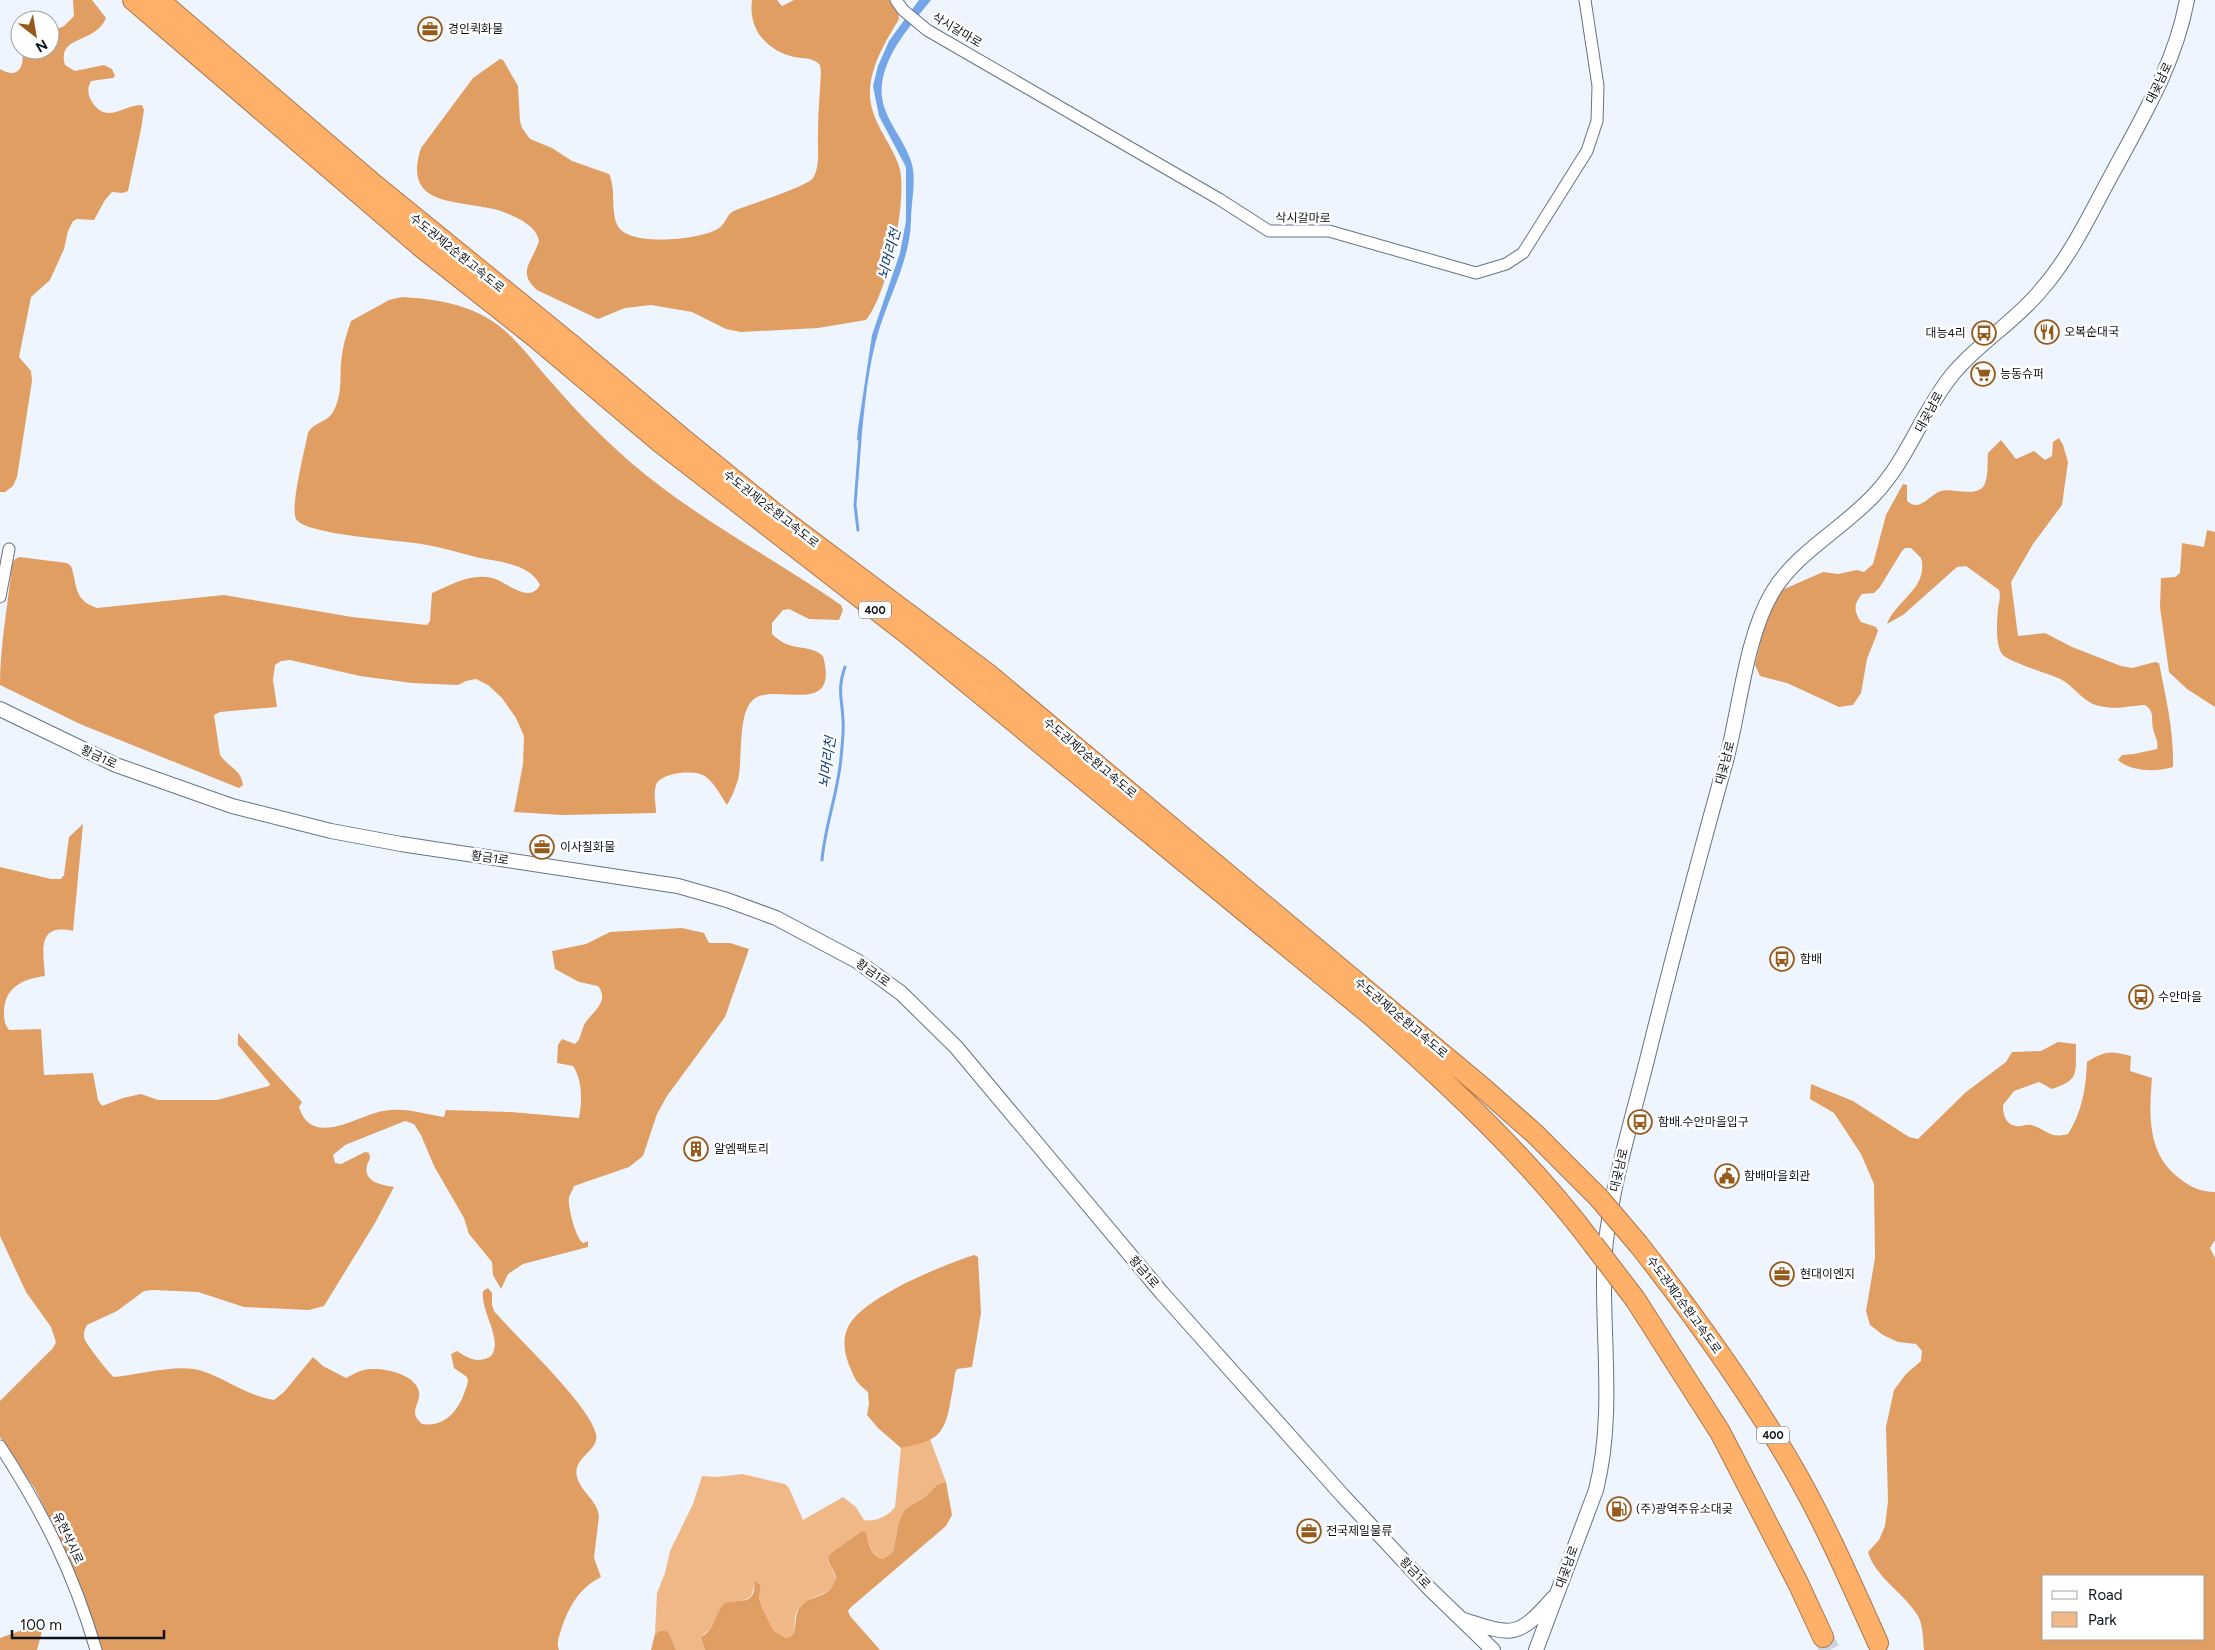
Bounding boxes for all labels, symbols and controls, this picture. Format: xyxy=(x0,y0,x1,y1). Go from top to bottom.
north arrow xyxy=(10,10,60,60)
street label: 삭시갈마로 xyxy=(930,10,984,50)
office icon: 경인퀵화물 xyxy=(417,16,443,42)
place label: 경인퀵화물 xyxy=(448,22,503,36)
text: N xyxy=(32,36,50,56)
street label: 대곶남로 xyxy=(2143,60,2175,106)
street label: 수도권제2순환고속도로 xyxy=(407,211,507,295)
street label: 삭시갈마로 xyxy=(1275,211,1331,225)
water label: 뇌머리천 xyxy=(875,226,905,281)
restaurant icon: 오복순대국 xyxy=(2034,319,2060,345)
bus stop icon: 대능4리 xyxy=(1971,320,1997,346)
place label: 오복순대국 xyxy=(2064,325,2119,339)
place label: 대능4리 xyxy=(1925,326,1966,340)
supermarket icon: 능동슈퍼 xyxy=(1970,361,1996,387)
place label: 능동슈퍼 xyxy=(2000,367,2044,381)
street label: 대곶남로 xyxy=(1912,389,1946,435)
street label: 수도권제2순환고속도로 xyxy=(721,467,821,551)
road number: 400 xyxy=(859,602,891,618)
street label: 수도권제2순환고속도로 xyxy=(1041,715,1139,801)
water label: 뇌머리천 xyxy=(815,734,840,789)
street label: 대곶남로 xyxy=(1713,740,1737,786)
street label: 황금1로 xyxy=(79,743,119,771)
office icon: 이사칠화물 xyxy=(529,834,555,860)
place label: 이사칠화물 xyxy=(560,840,615,854)
street label: 황금1로 xyxy=(470,848,510,868)
bus stop icon: 함배 xyxy=(1769,946,1795,972)
place label: 함배 xyxy=(1800,952,1822,966)
street label: 황금1로 xyxy=(853,956,893,990)
street label: 수도권제2순환고속도로 xyxy=(1352,975,1450,1061)
bus stop icon: 수안마을 xyxy=(2128,984,2154,1010)
place label: 수안마을 xyxy=(2158,990,2202,1004)
bus stop icon: 함배.수안마을입구 xyxy=(1627,1109,1653,1135)
place label: 함배.수안마을입구 xyxy=(1658,1115,1749,1129)
building icon: 알엠팩토리 xyxy=(683,1136,709,1162)
place label: 알엠팩토리 xyxy=(714,1142,769,1156)
street label: 대곶남로 xyxy=(1607,1147,1631,1193)
public building icon: 함배마을회관 xyxy=(1714,1163,1740,1189)
place label: 함배마을회관 xyxy=(1744,1169,1810,1183)
street label: 황금1로 xyxy=(1126,1253,1162,1291)
street label: 수도권제2순환고속도로 xyxy=(1644,1254,1724,1356)
office icon: 현대이엔지 xyxy=(1769,1261,1795,1287)
place label: 현대이엔지 xyxy=(1800,1267,1855,1281)
road number: 400 xyxy=(1757,1426,1789,1444)
fuel station icon: (주)광역주유소대곶 xyxy=(1606,1496,1632,1522)
place label: (주)광역주유소대곶 xyxy=(1636,1502,1733,1516)
street label: 유현삭시로 xyxy=(50,1510,86,1566)
office icon: 전국제일물류 xyxy=(1296,1518,1322,1544)
place label: 전국제일물류 xyxy=(1326,1524,1392,1538)
street label: 대곶남로 xyxy=(1553,1544,1581,1590)
street label: 황금1로 xyxy=(1397,1554,1433,1592)
legend xyxy=(2042,1575,2205,1640)
text: Road xyxy=(2088,1586,2123,1604)
scale bar xyxy=(12,1608,165,1640)
text: Park xyxy=(2088,1611,2117,1629)
text: 100 m xyxy=(20,1616,62,1634)

